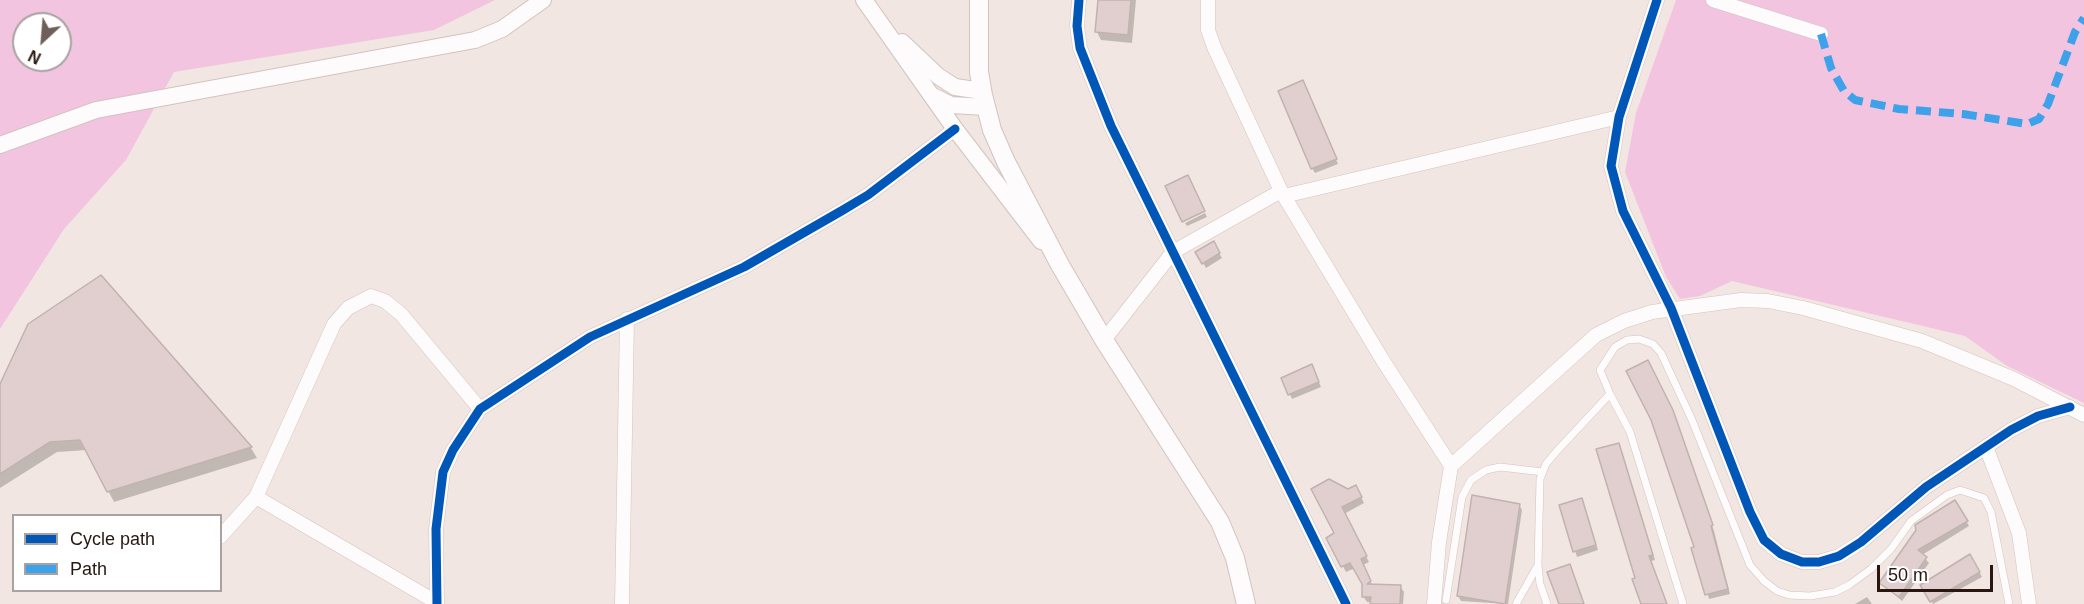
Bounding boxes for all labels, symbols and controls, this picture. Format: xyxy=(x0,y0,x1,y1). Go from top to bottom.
north arrow xyxy=(12,12,72,72)
text: N xyxy=(26,47,44,67)
legend xyxy=(12,514,222,592)
text: Cycle path xyxy=(70,529,155,549)
scale bar xyxy=(1880,553,1996,591)
text: Path xyxy=(70,559,107,579)
text: 50 m xyxy=(1888,565,1928,585)

